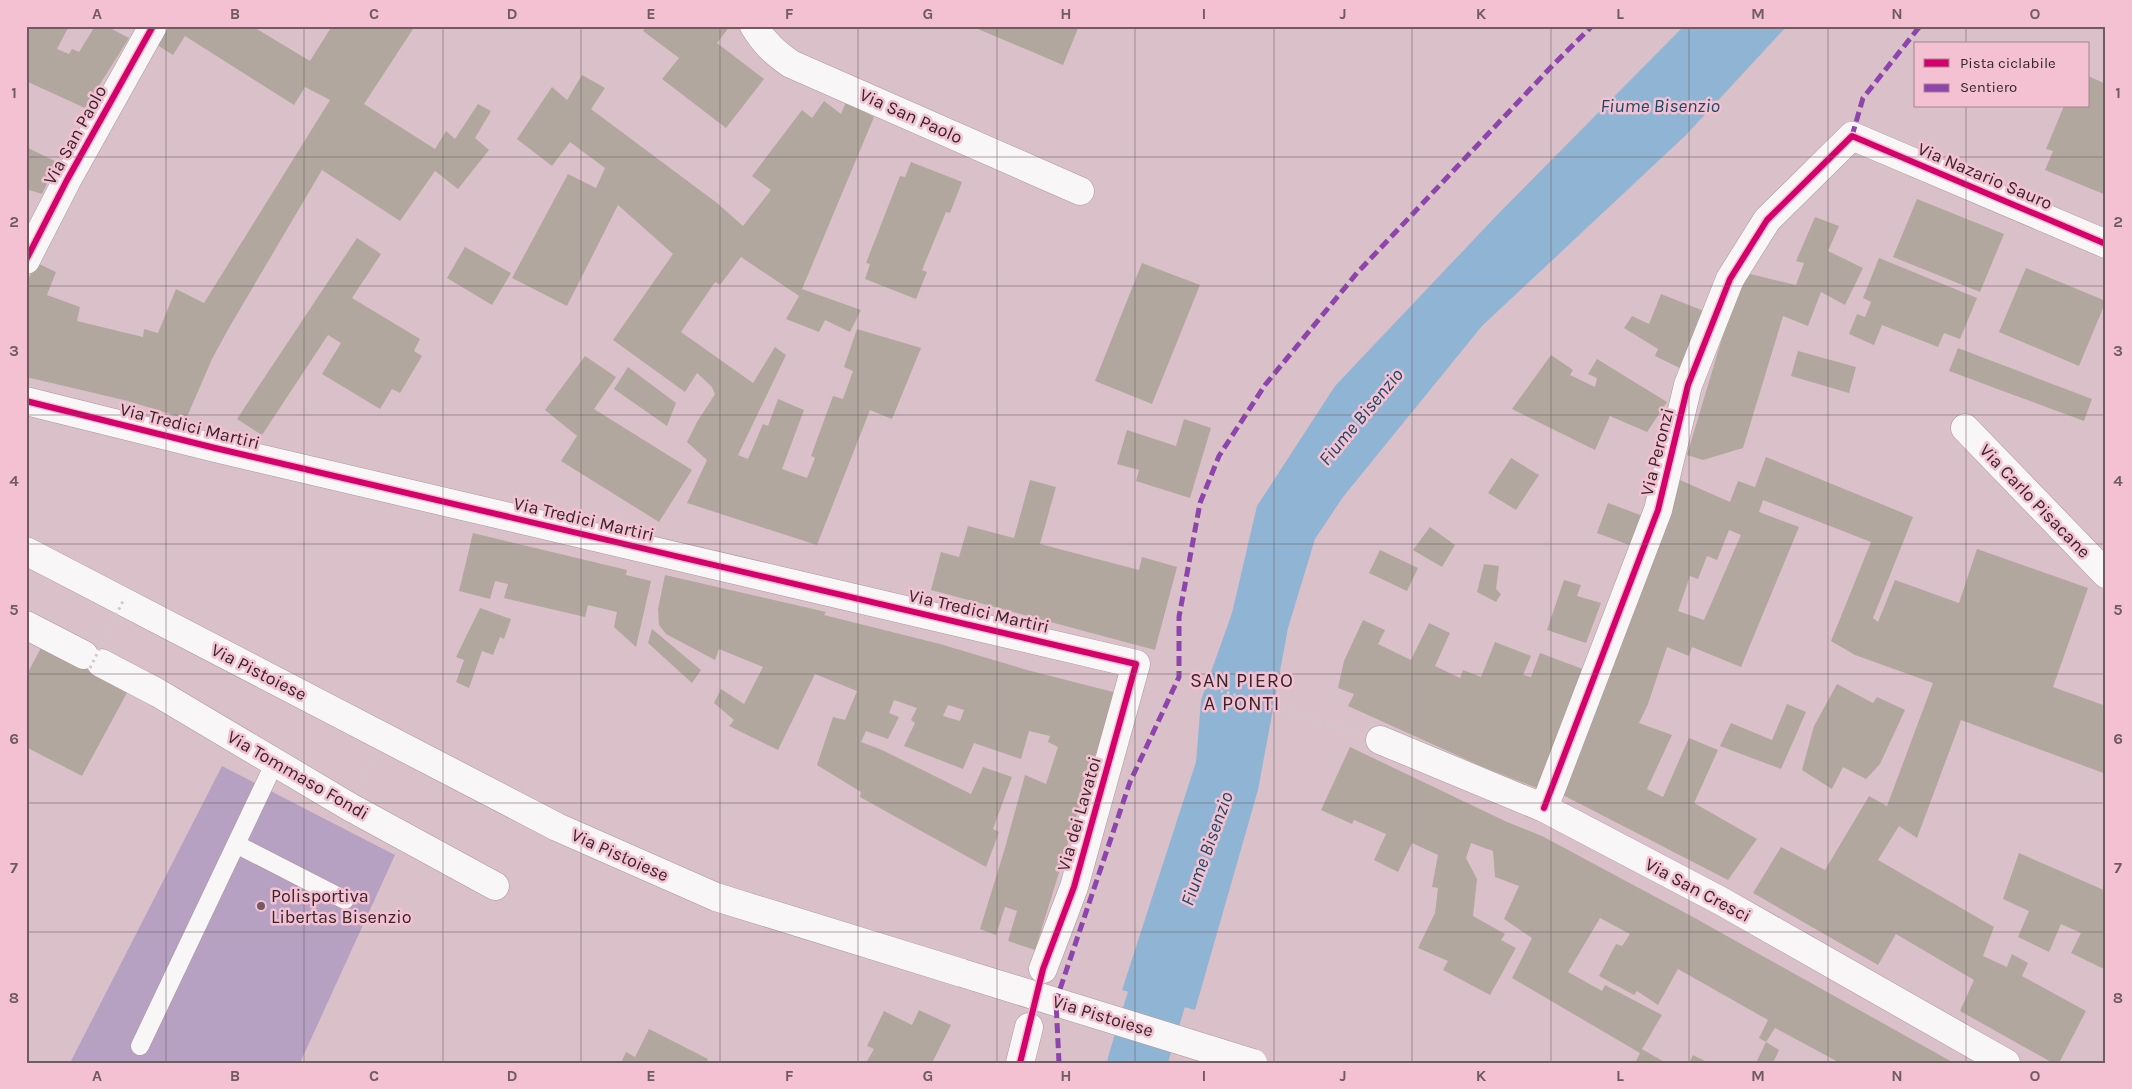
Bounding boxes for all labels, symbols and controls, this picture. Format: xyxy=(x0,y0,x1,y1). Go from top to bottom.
text: A xyxy=(92,4,102,23)
text: B xyxy=(230,4,240,23)
text: C xyxy=(369,4,379,23)
text: D xyxy=(507,4,518,23)
text: E xyxy=(646,4,656,23)
text: F xyxy=(785,4,794,23)
text: G xyxy=(923,4,933,23)
text: H xyxy=(1060,4,1072,23)
text: I xyxy=(1202,4,1206,23)
text: J xyxy=(1339,4,1347,23)
text: K xyxy=(1476,4,1487,23)
text: L xyxy=(1616,4,1624,23)
text: M xyxy=(1751,4,1765,23)
text: N xyxy=(1891,4,1903,23)
text: O xyxy=(2030,4,2041,23)
legend xyxy=(1914,42,2090,108)
text: Pista ciclabile xyxy=(1960,54,2056,72)
text: Sentiero xyxy=(1960,78,2017,96)
street label: Via San Paolo xyxy=(39,81,111,189)
text: 1 xyxy=(11,83,17,102)
text: 1 xyxy=(2115,83,2121,102)
street label: Via San Paolo xyxy=(856,84,966,148)
water label: Fiume Bisenzio xyxy=(1600,95,1721,117)
street label: Via Nazario Sauro xyxy=(1914,138,2056,214)
text: 2 xyxy=(9,212,19,231)
text: 2 xyxy=(2113,212,2123,231)
text: 3 xyxy=(9,341,19,360)
text: 3 xyxy=(2113,341,2123,360)
water label: Fiume Bisenzio xyxy=(1314,364,1408,470)
street label: Via Tredici Martiri xyxy=(118,398,262,454)
street label: Via Peronzi xyxy=(1635,406,1679,498)
street label: Via Carlo Pisacane xyxy=(1975,439,2095,563)
text: 4 xyxy=(9,471,19,490)
text: 4 xyxy=(2113,471,2123,490)
street label: Via Tredici Martiri xyxy=(511,492,657,546)
street label: Via Tredici Martiri xyxy=(906,584,1052,638)
text: 5 xyxy=(9,600,19,619)
text: 5 xyxy=(2113,600,2123,619)
street label: Via Pistoiese xyxy=(208,639,310,705)
district label: SAN PIERO A PONTI xyxy=(1190,669,1294,715)
street label: Via Tommaso Fondi xyxy=(223,725,373,825)
text: 6 xyxy=(9,729,19,748)
text: 6 xyxy=(2113,729,2123,748)
street label: Via dei Lavatoi xyxy=(1052,754,1106,874)
water label: Fiume Bisenzio xyxy=(1176,788,1238,909)
street label: Via Pistoiese xyxy=(568,824,672,886)
street label: Via San Cresci xyxy=(1641,853,1755,927)
text: 7 xyxy=(10,858,18,877)
text: 7 xyxy=(2114,858,2122,877)
place label: Polisportiva Libertas Bisenzio xyxy=(271,885,411,928)
marker: Polisportiva Libertas Bisenzio xyxy=(255,900,267,912)
text: 8 xyxy=(9,988,19,1007)
text: 8 xyxy=(2113,988,2123,1007)
street label: Via Pistoiese xyxy=(1050,990,1156,1042)
text: A xyxy=(92,1066,102,1085)
text: B xyxy=(230,1066,240,1085)
text: C xyxy=(369,1066,379,1085)
text: D xyxy=(507,1066,518,1085)
text: E xyxy=(646,1066,656,1085)
text: F xyxy=(785,1066,794,1085)
text: G xyxy=(923,1066,933,1085)
text: H xyxy=(1060,1066,1072,1085)
text: I xyxy=(1202,1066,1206,1085)
text: J xyxy=(1339,1066,1347,1085)
text: K xyxy=(1476,1066,1487,1085)
text: L xyxy=(1616,1066,1624,1085)
text: M xyxy=(1751,1066,1765,1085)
text: N xyxy=(1891,1066,1903,1085)
text: O xyxy=(2030,1066,2041,1085)

